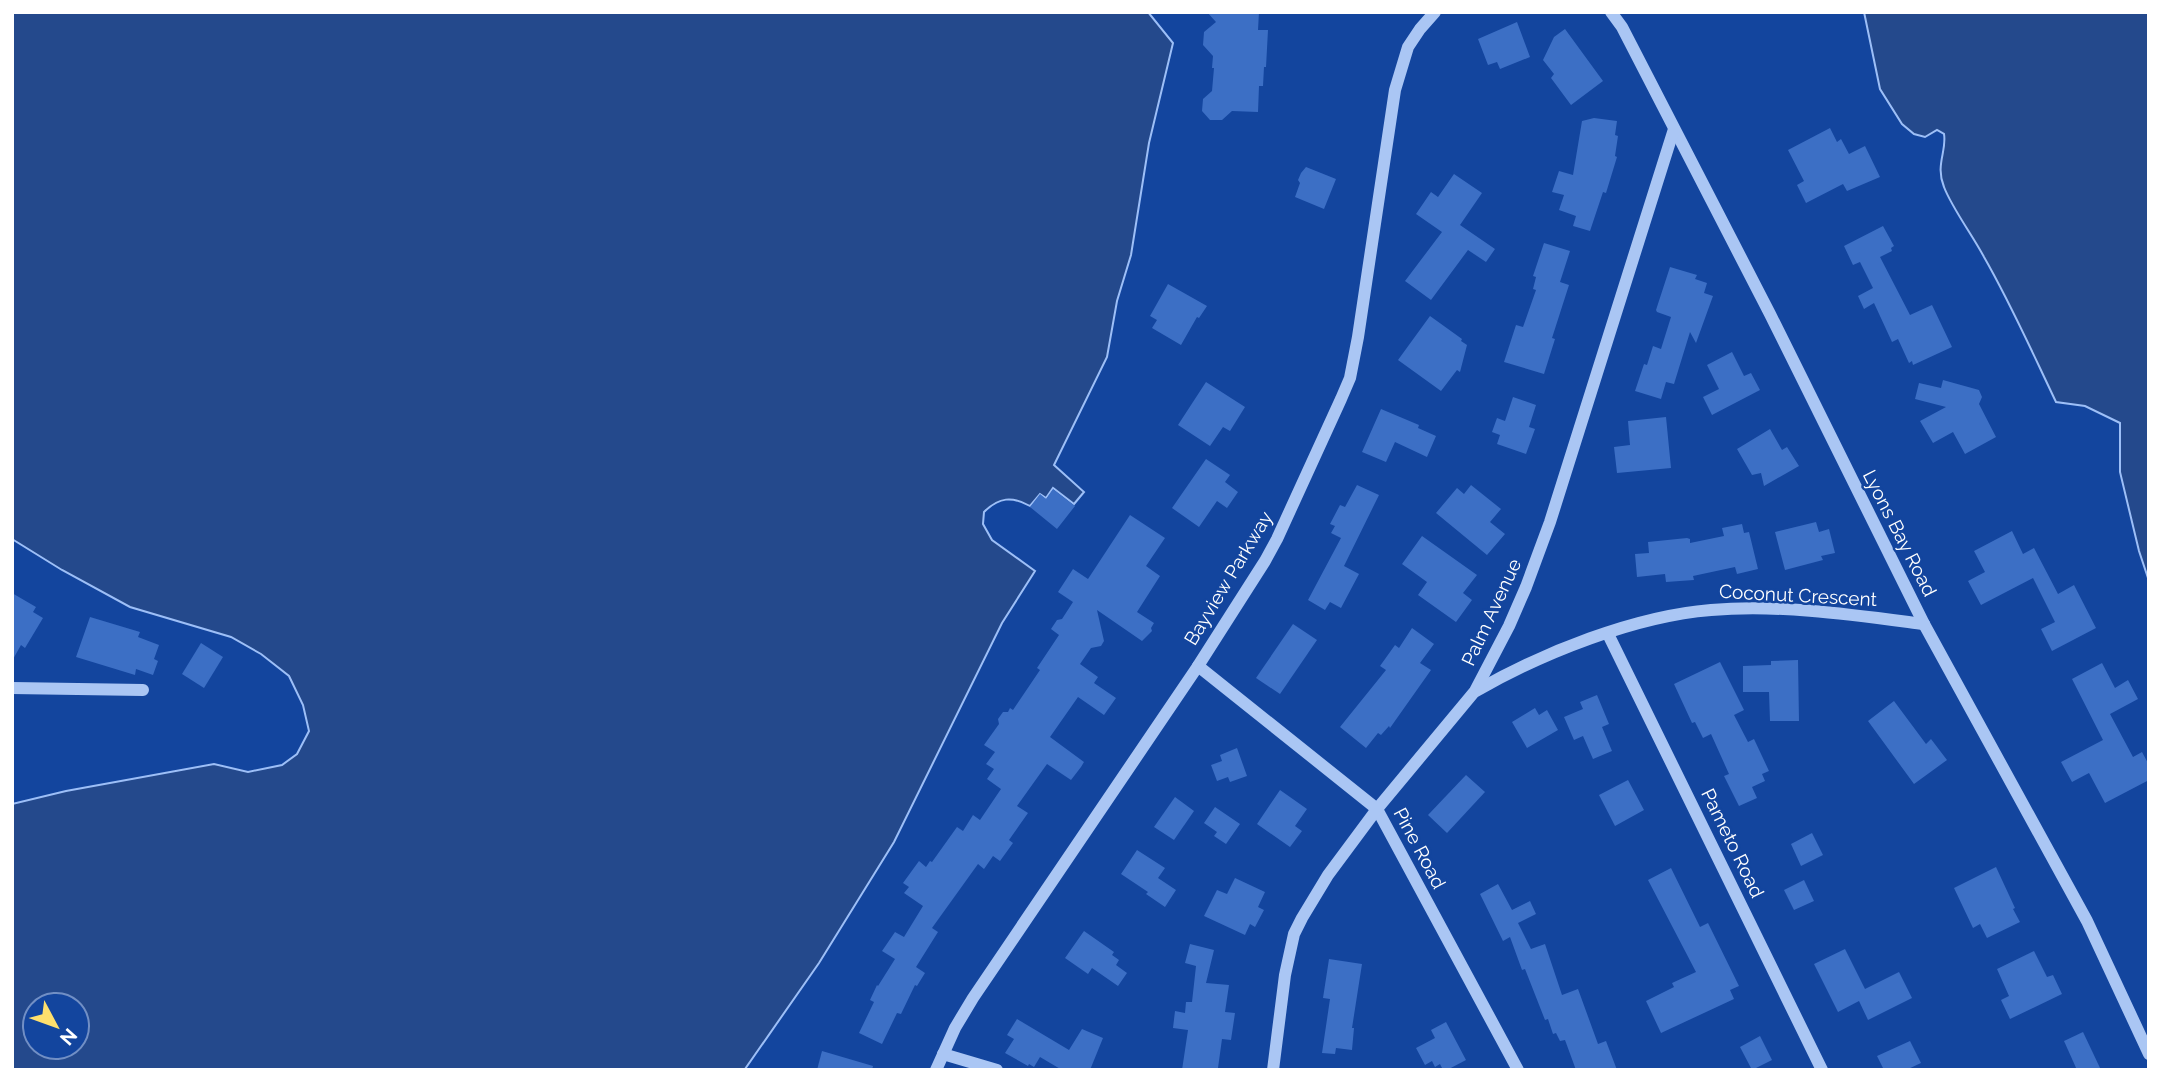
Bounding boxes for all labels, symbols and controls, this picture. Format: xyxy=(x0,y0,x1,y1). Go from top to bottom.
street label: Lyons Bay Road xyxy=(1859,466,1941,600)
street label: Bayview Parkway xyxy=(1179,507,1277,649)
street label: Palm Avenue xyxy=(1457,555,1525,669)
street label: Coconut Crescent xyxy=(1718,580,1878,610)
street label: Pameto Road xyxy=(1697,785,1769,901)
street label: Pine Road xyxy=(1389,804,1451,892)
north arrow xyxy=(21,991,91,1061)
text: N xyxy=(56,1024,82,1050)

